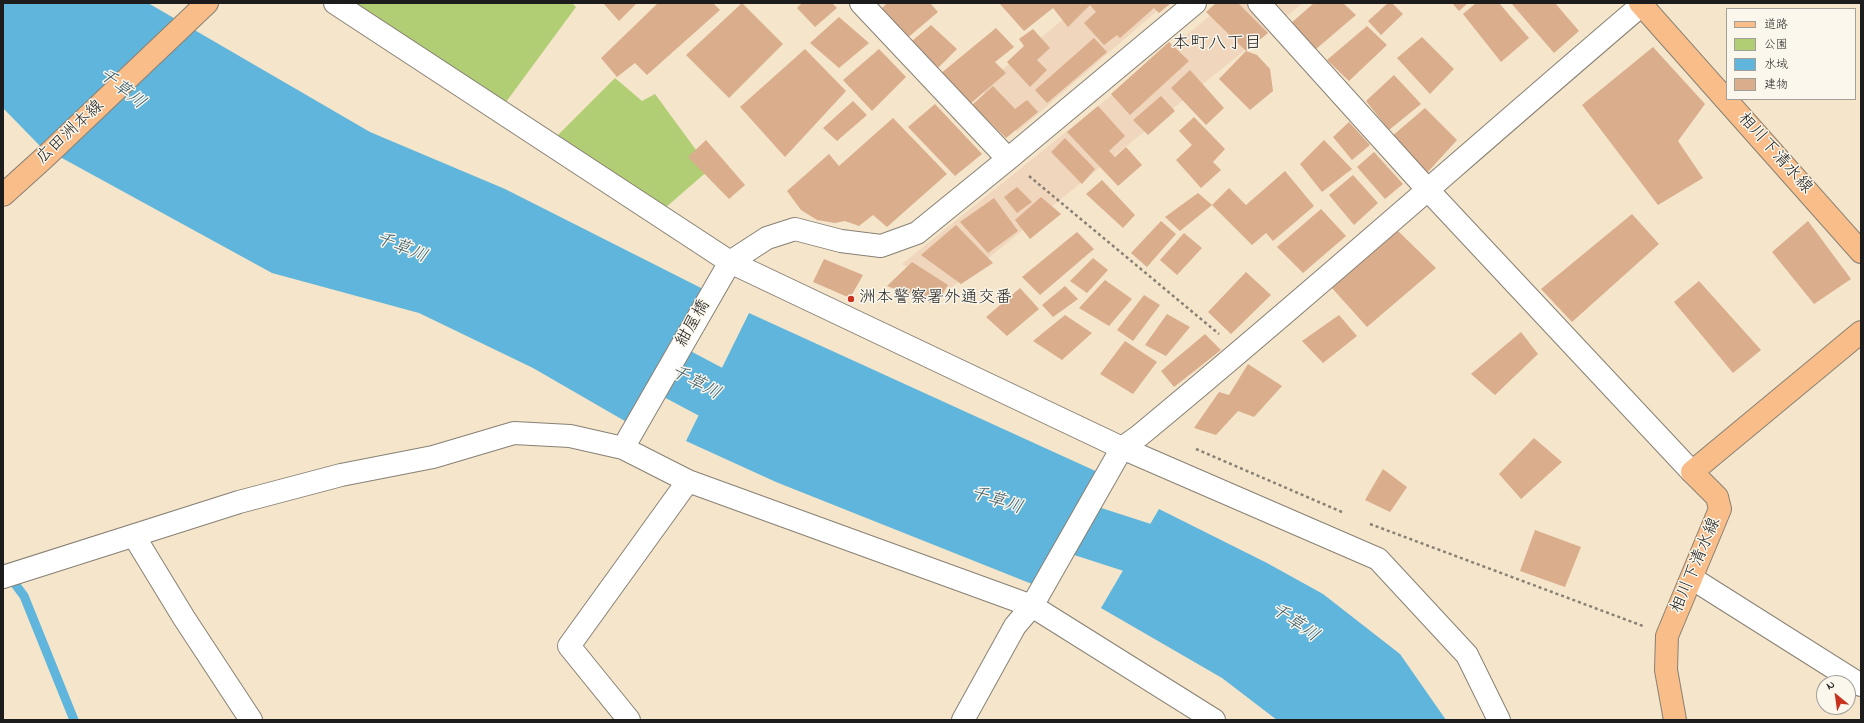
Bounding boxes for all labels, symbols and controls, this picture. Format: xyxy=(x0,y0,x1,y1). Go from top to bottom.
legend xyxy=(1726,8,1856,100)
text: 道路 xyxy=(1764,16,1788,34)
district label: 本町八丁目 xyxy=(1172,34,1262,56)
text: 公園 xyxy=(1764,36,1788,54)
text: 水域 xyxy=(1764,56,1788,74)
water label: 千草川 xyxy=(93,65,149,115)
text: 建物 xyxy=(1764,76,1788,94)
street label: 広田洲本線 xyxy=(33,97,109,169)
street label: 相川下清水線 xyxy=(1732,109,1816,199)
water label: 千草川 xyxy=(372,229,430,269)
place label: 洲本警察署外通交番 xyxy=(859,289,1012,309)
marker: 洲本警察署外通交番 xyxy=(846,294,856,304)
street label: 紺屋橋 xyxy=(672,297,716,351)
water label: 千草川 xyxy=(666,362,724,406)
water label: 千草川 xyxy=(967,483,1025,521)
street label: 相川下清水線 xyxy=(1668,515,1726,617)
water label: 千草川 xyxy=(1266,600,1322,648)
north arrow xyxy=(1816,675,1856,715)
text: N xyxy=(1824,677,1838,694)

